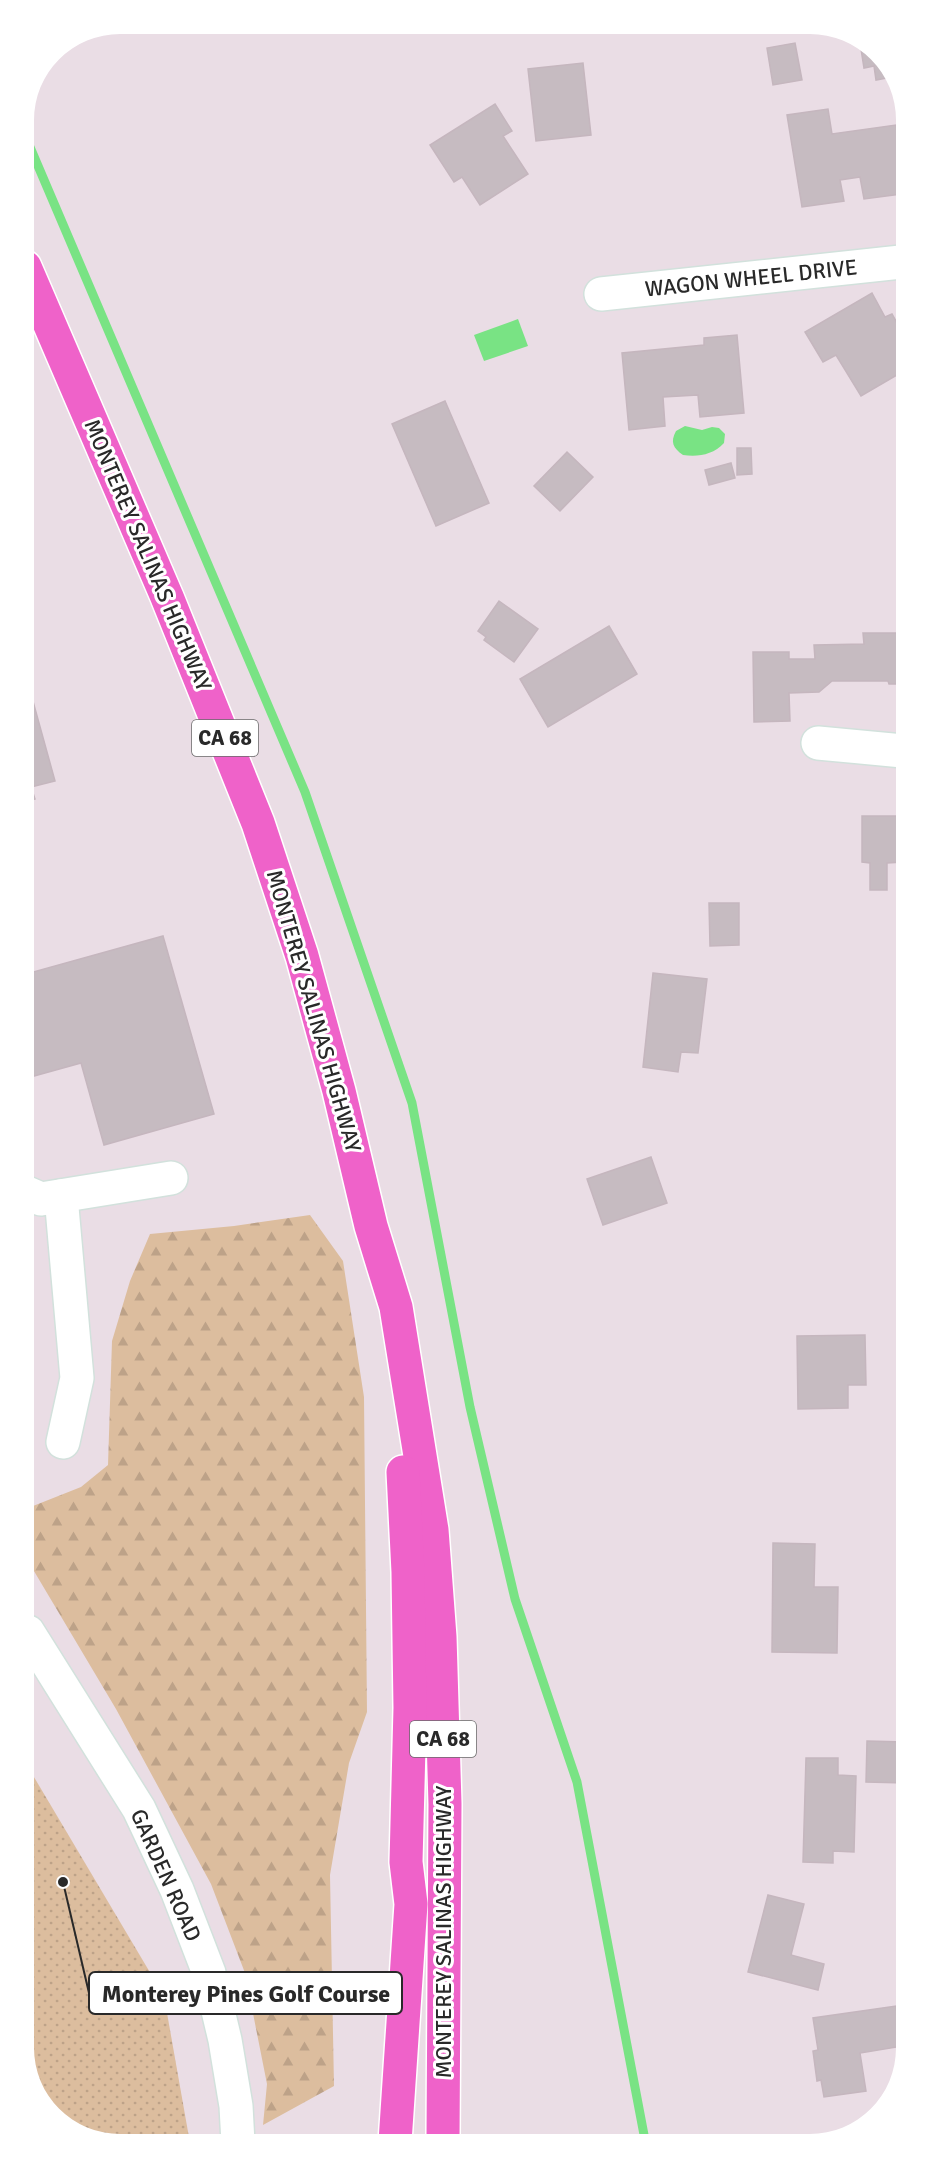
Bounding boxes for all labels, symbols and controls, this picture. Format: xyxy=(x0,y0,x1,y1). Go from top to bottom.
street label: WAGON WHEEL DRIVE xyxy=(644,253,858,303)
street label: MONTEREY SALINAS HIGHWAY xyxy=(78,415,218,695)
road number: CA 68 xyxy=(192,720,258,756)
street label: MONTEREY SALINAS HIGHWAY xyxy=(261,867,367,1155)
road number: CA 68 xyxy=(410,1721,476,1757)
street label: MONTEREY SALINAS HIGHWAY xyxy=(430,1786,457,2078)
street label: GARDEN ROAD xyxy=(125,1805,207,1945)
callout: Monterey Pines Golf Course xyxy=(89,1972,402,2014)
text: Monterey Pines Golf Course xyxy=(102,1979,390,2009)

